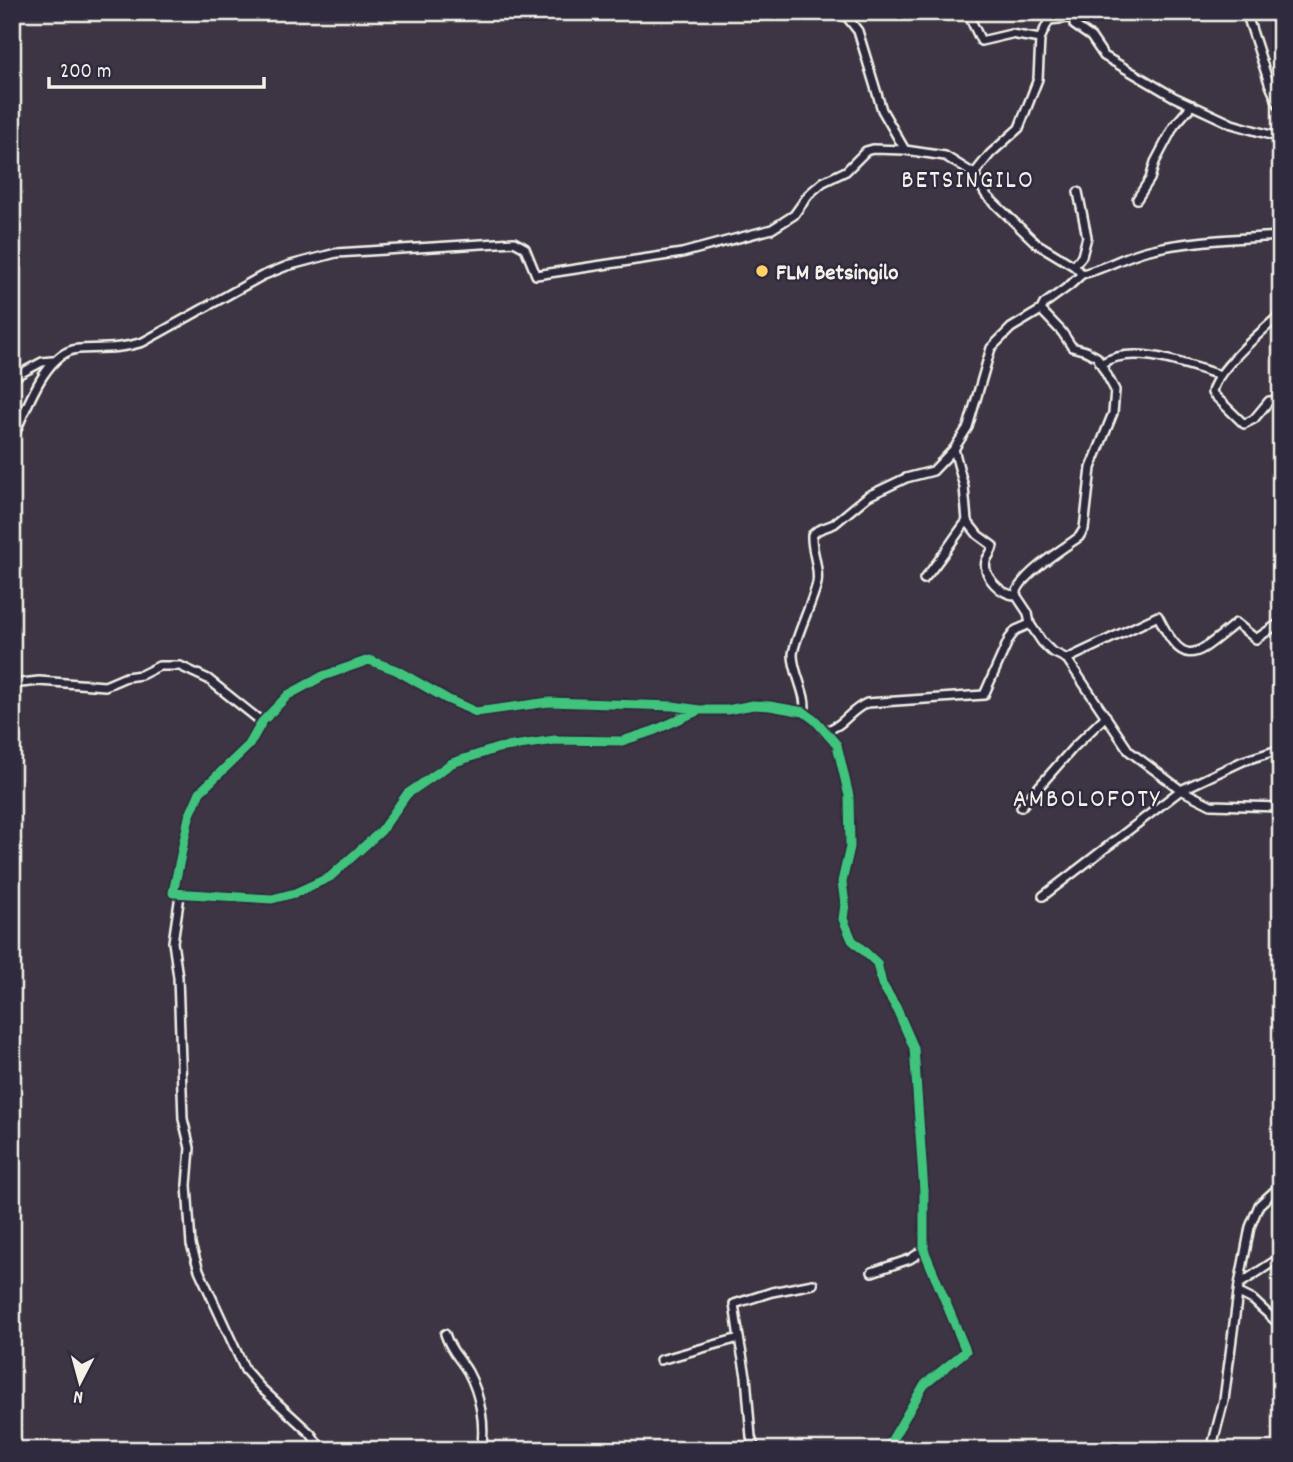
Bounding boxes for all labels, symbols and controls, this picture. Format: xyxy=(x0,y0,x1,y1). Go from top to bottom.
scale bar xyxy=(49,46,264,90)
text: 200 m xyxy=(60,58,111,88)
district label: BETSINGILO xyxy=(901,163,1035,200)
place label: FLM Betsingilo xyxy=(776,258,898,291)
marker: FLM Betsingilo xyxy=(754,263,770,279)
district label: AMBOLOFOTY xyxy=(1013,782,1161,819)
north arrow xyxy=(46,1346,116,1416)
text: N xyxy=(73,1382,85,1409)

